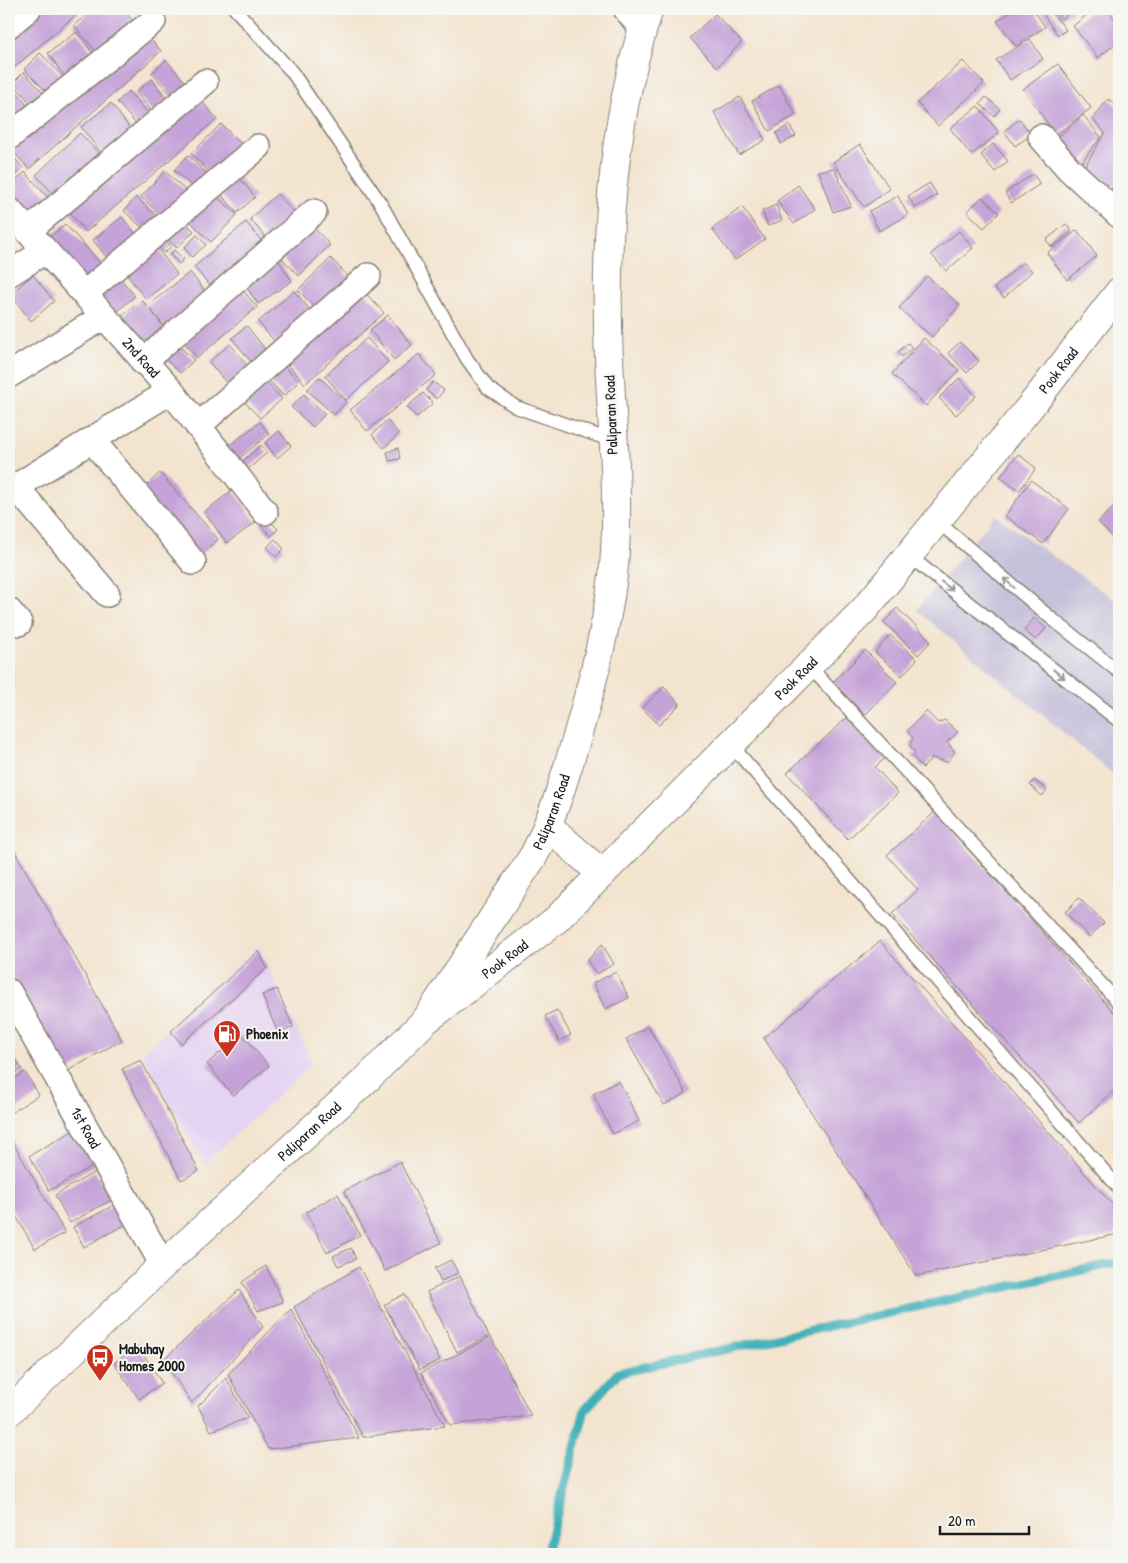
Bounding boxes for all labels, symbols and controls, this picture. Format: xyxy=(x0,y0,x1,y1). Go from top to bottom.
street label: 2nd Road xyxy=(118,332,165,382)
street label: Pook Road xyxy=(1033,342,1083,398)
street label: Paliparan Road xyxy=(599,375,622,455)
one-way arrow xyxy=(1003,577,1016,588)
one-way arrow xyxy=(940,581,953,592)
street label: Pook Road xyxy=(769,652,822,704)
one-way arrow xyxy=(1052,669,1066,679)
street label: Paliparan Road xyxy=(527,771,575,853)
street label: Pook Road xyxy=(477,934,532,984)
fuel station icon: Phoenix xyxy=(212,1019,242,1058)
place label: Phoenix xyxy=(246,1023,289,1044)
street label: Paliparan Road xyxy=(273,1097,345,1166)
street label: 1st Road xyxy=(66,1103,106,1152)
place label: Mabuhay Homes 2000 xyxy=(119,1338,185,1376)
bus stop icon: Mabuhay Homes 2000 xyxy=(85,1343,115,1382)
scale bar xyxy=(940,1503,1029,1535)
text: 20 m xyxy=(948,1510,975,1531)

